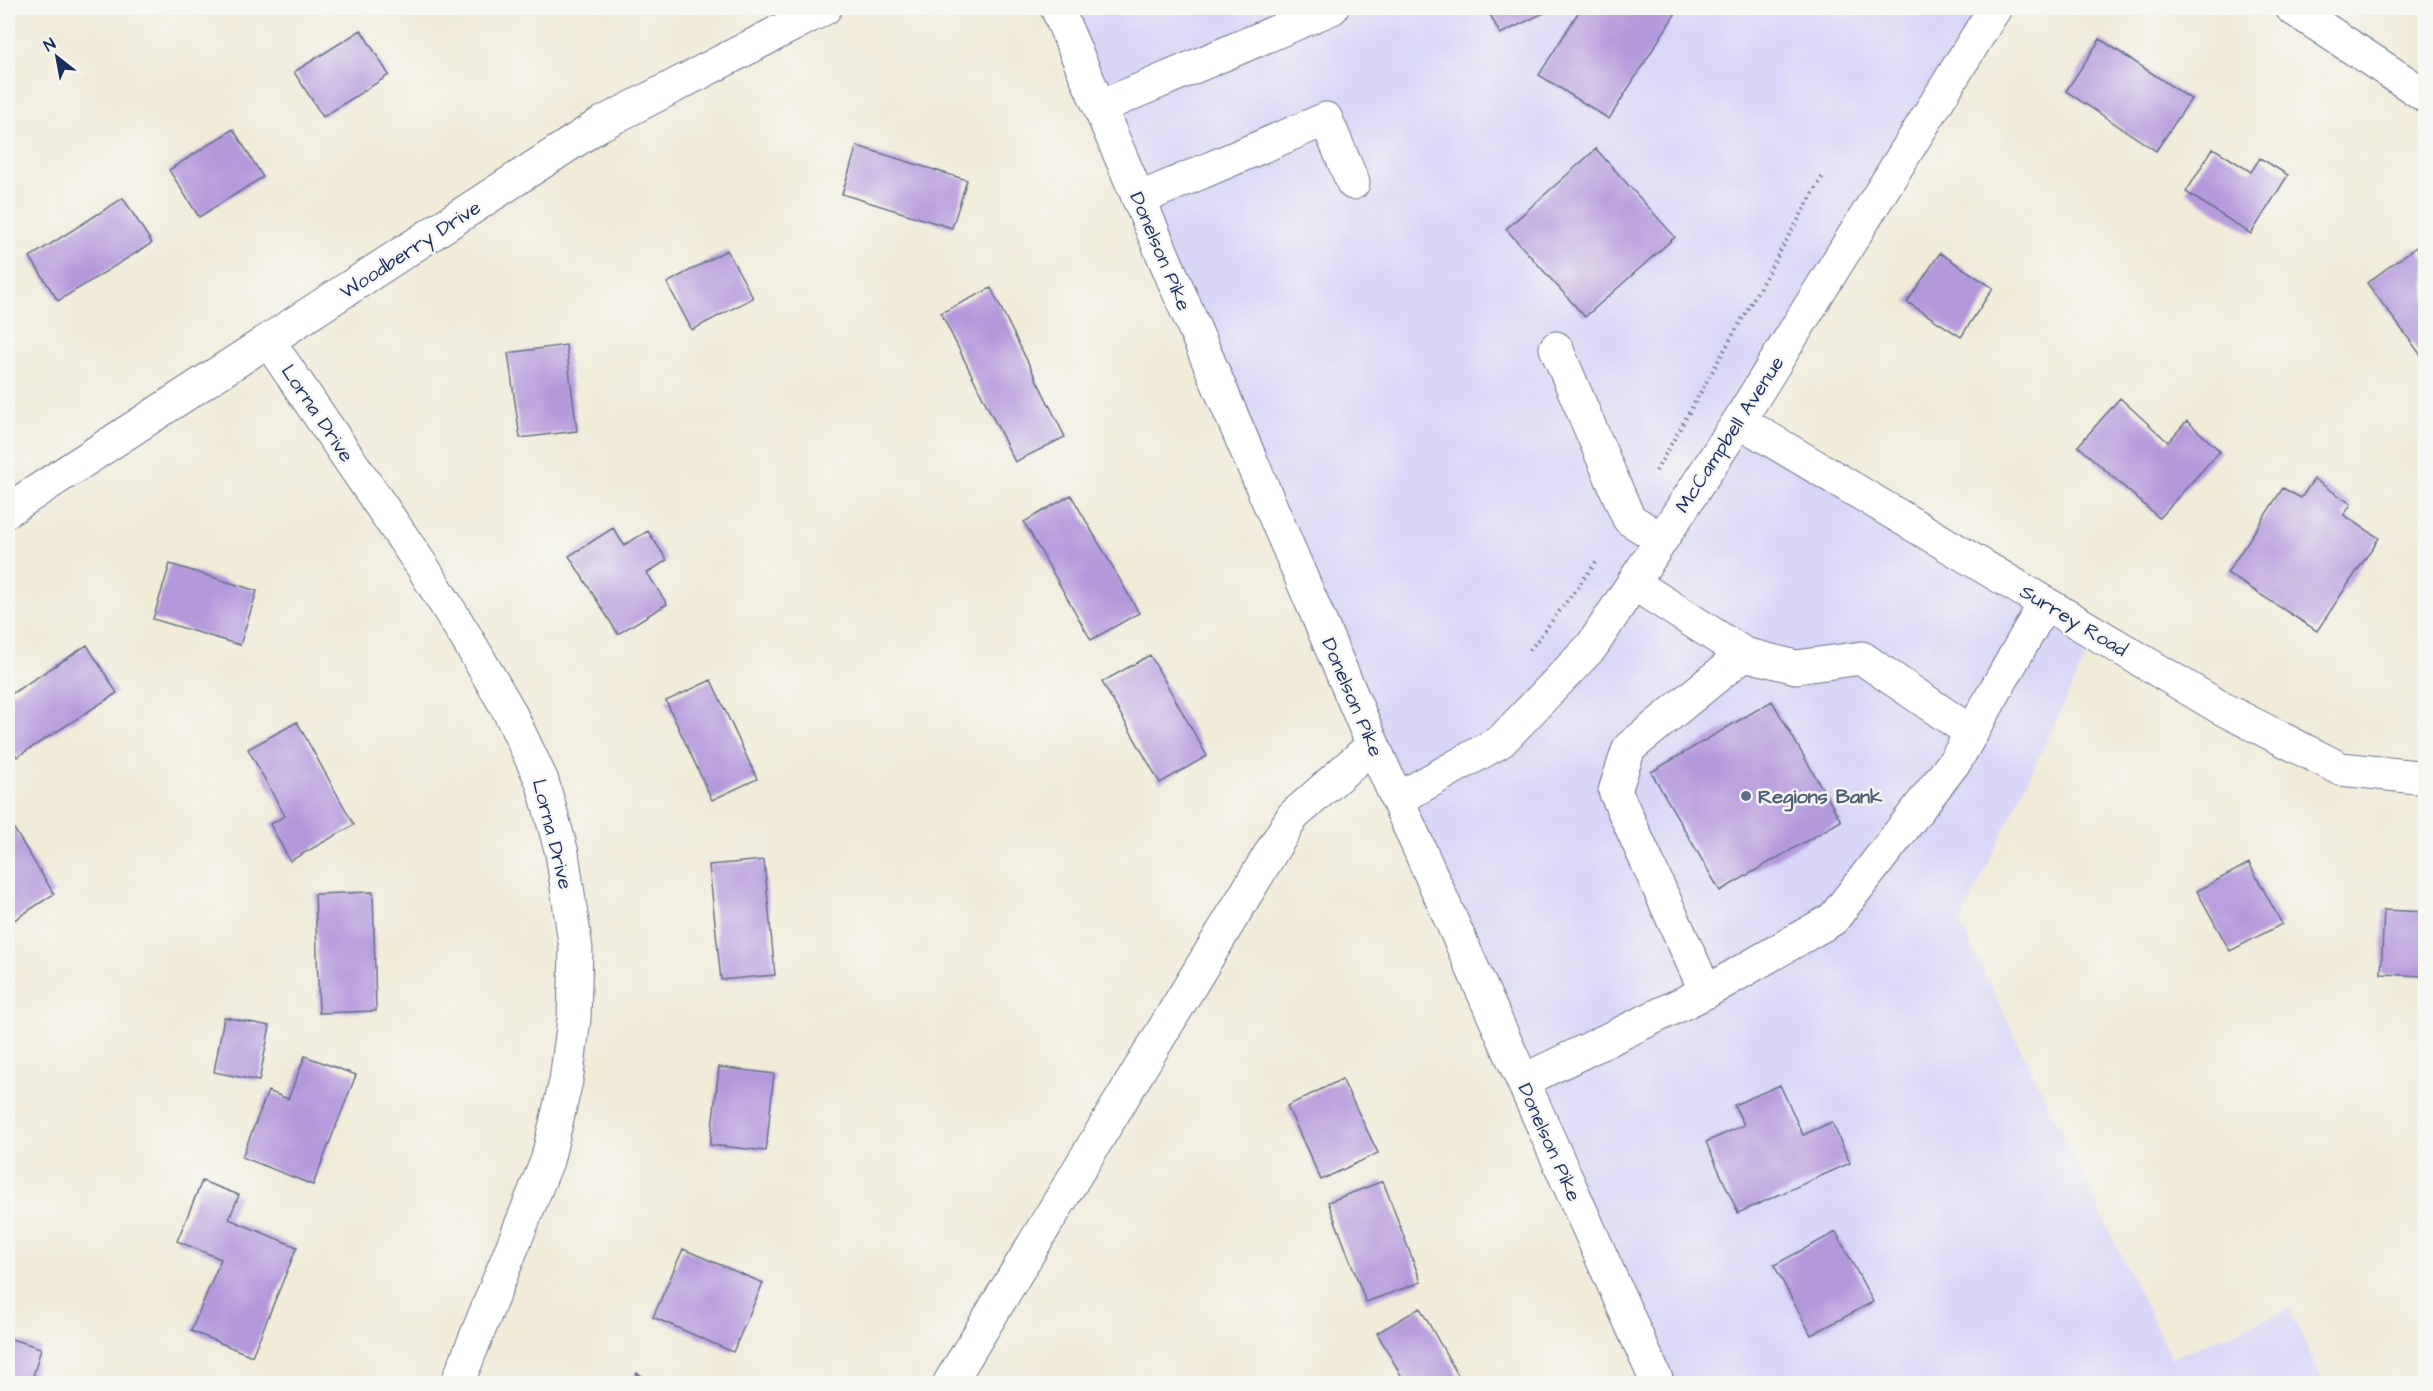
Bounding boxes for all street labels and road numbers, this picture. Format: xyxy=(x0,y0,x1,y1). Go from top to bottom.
street label: Donelson Pike xyxy=(1123,188,1198,315)
street label: Woodberry Drive xyxy=(335,194,487,307)
street label: McCampbell Avenue xyxy=(1669,351,1791,518)
street label: Lorna Drive xyxy=(274,359,360,468)
street label: Surrey Road xyxy=(2014,578,2132,665)
street label: Donelson Pike xyxy=(1315,634,1390,761)
street label: Lorna Drive xyxy=(525,776,579,892)
street label: Donelson Pike xyxy=(1511,1079,1588,1206)

